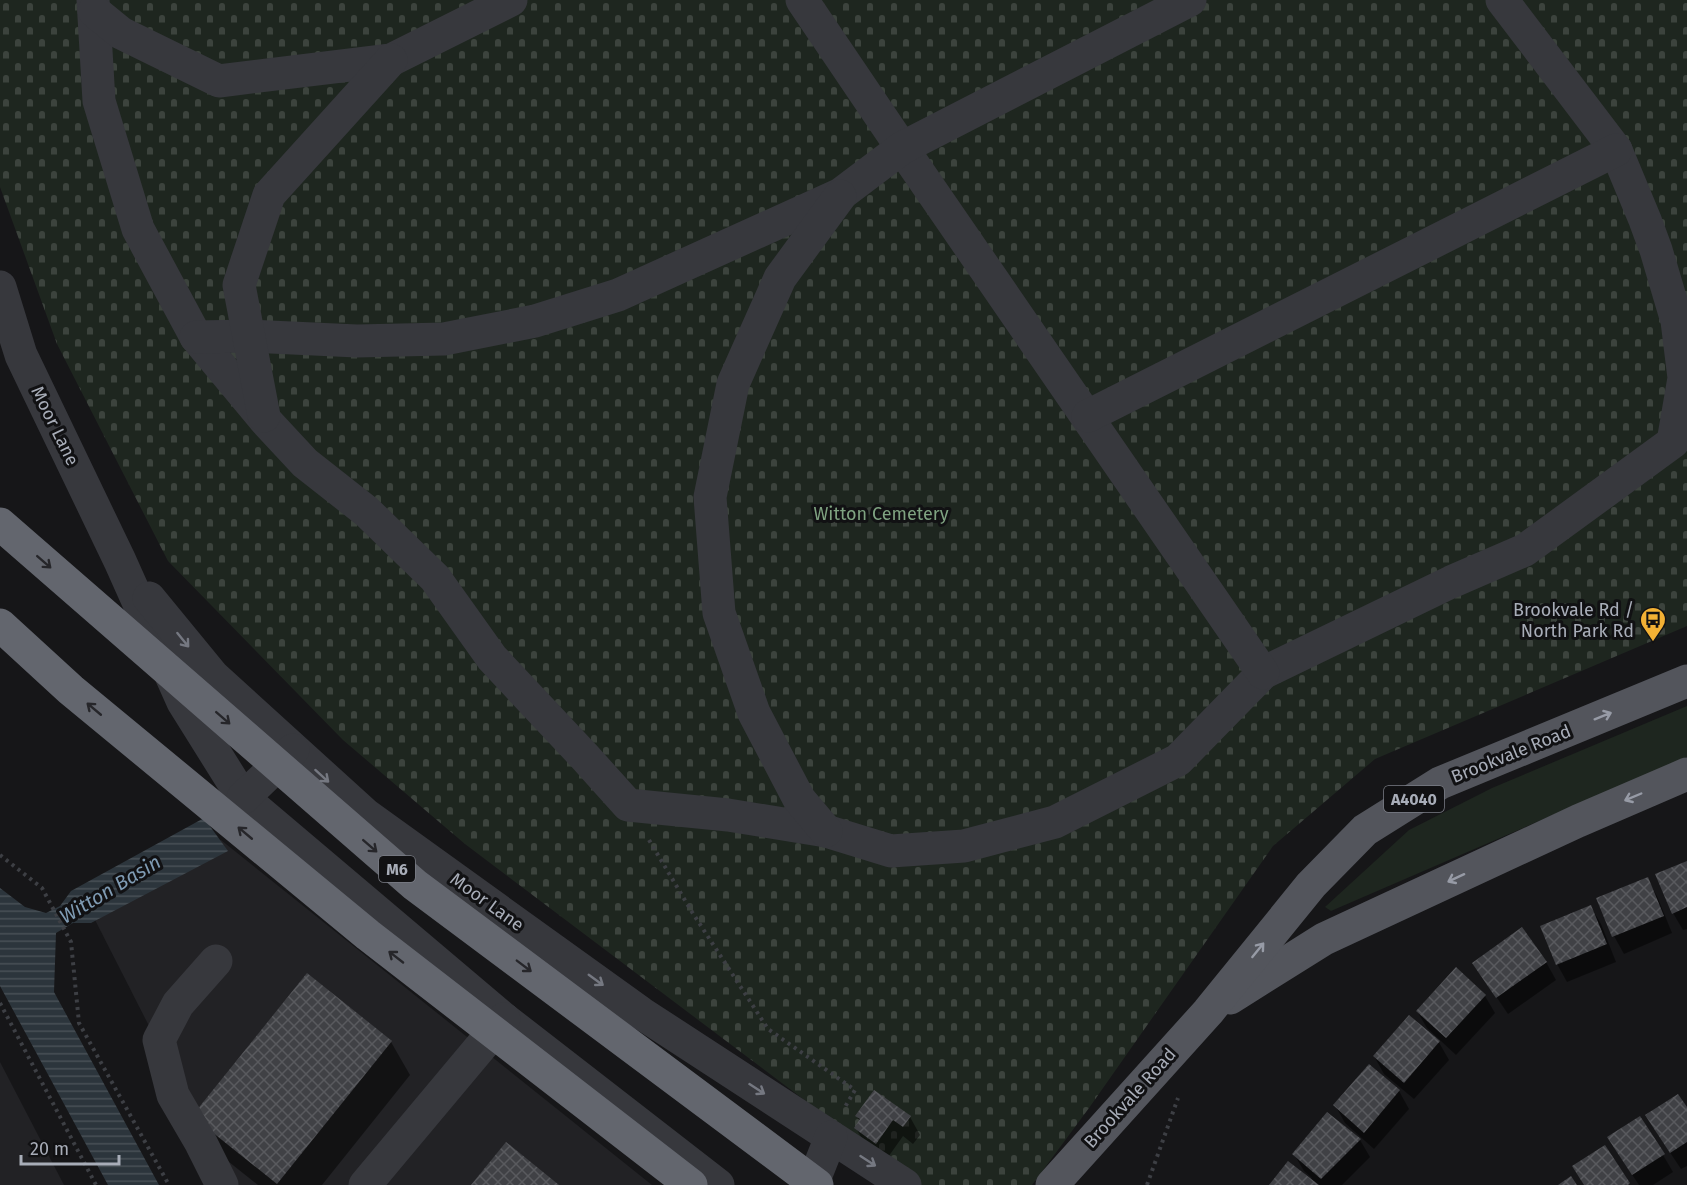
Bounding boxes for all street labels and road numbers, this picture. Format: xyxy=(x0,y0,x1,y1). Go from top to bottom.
street label: Moor Lane xyxy=(26,383,84,469)
street label: Brookvale Road xyxy=(1448,720,1574,788)
road number: A4040 xyxy=(1384,786,1444,812)
road number: M6 xyxy=(379,856,415,882)
street label: Moor Lane xyxy=(446,868,528,936)
street label: Brookvale Road xyxy=(1079,1043,1181,1153)

